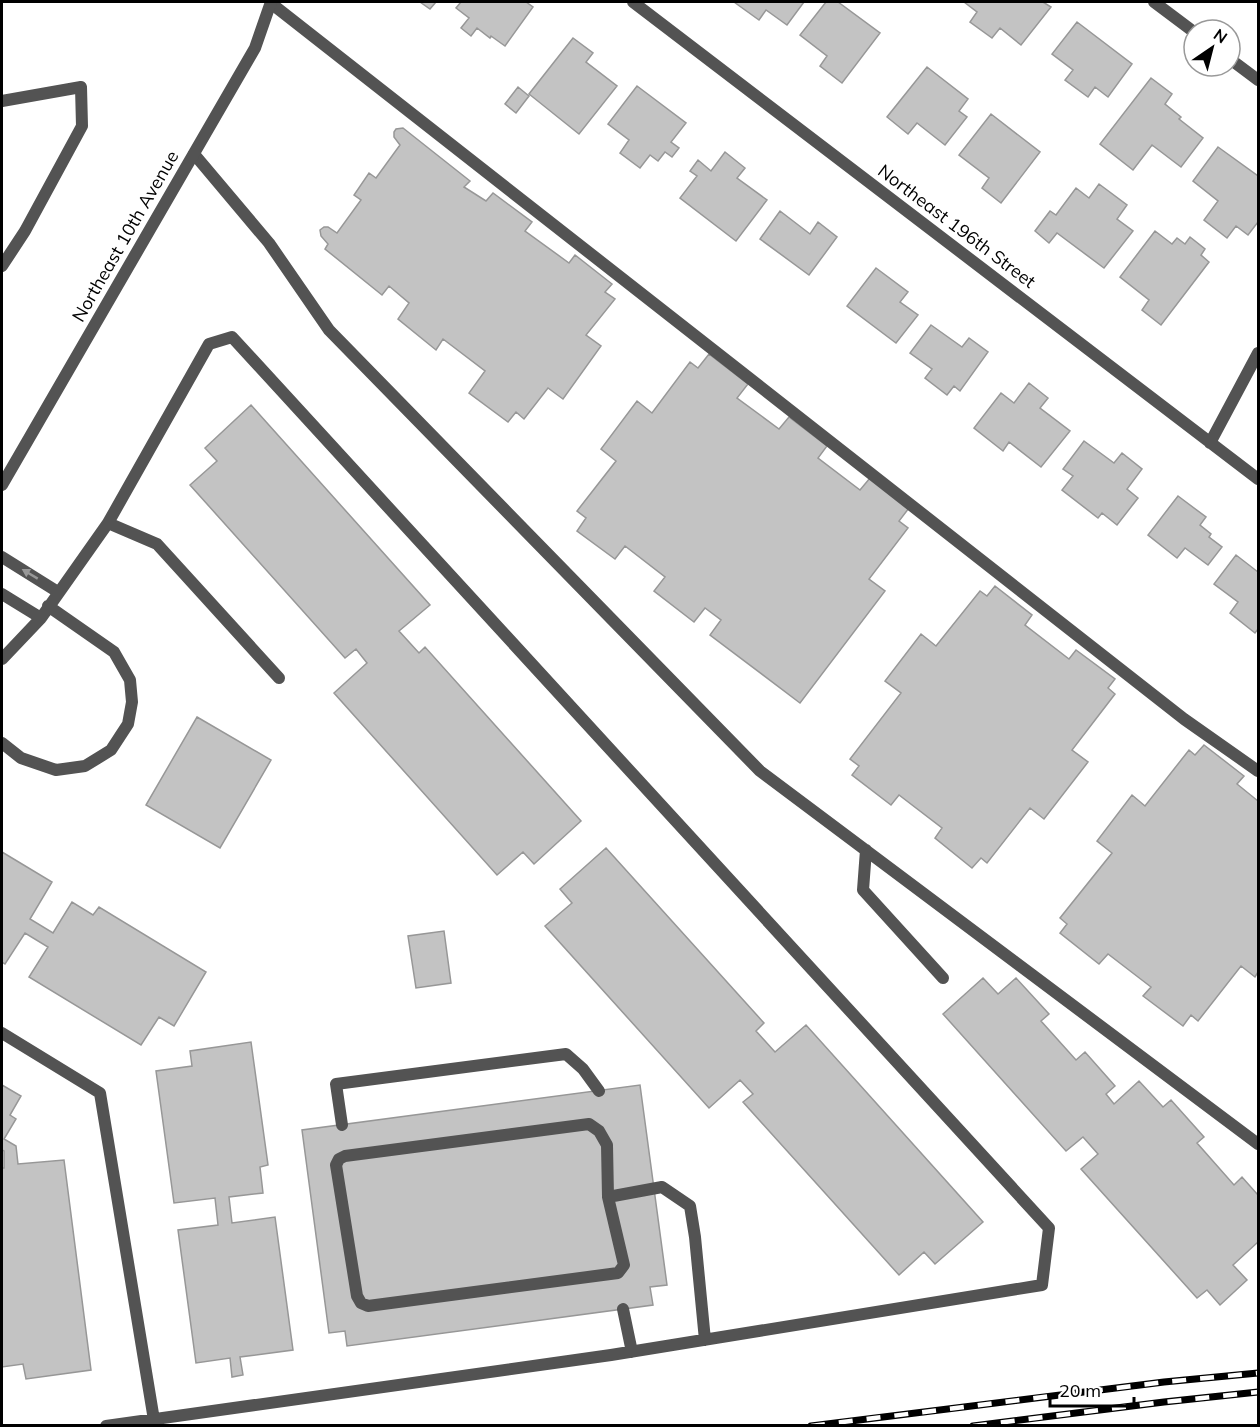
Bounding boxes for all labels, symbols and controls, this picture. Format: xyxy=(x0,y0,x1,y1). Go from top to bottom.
north arrow xyxy=(1182,18,1242,78)
text: N xyxy=(1210,24,1231,47)
street label: Northeast 10th Avenue xyxy=(67,146,183,326)
street label: Northeast 196th Street xyxy=(874,159,1040,293)
one-way arrow xyxy=(22,569,38,580)
scale bar xyxy=(1050,1370,1134,1408)
text: 20 m xyxy=(1059,1379,1101,1402)

